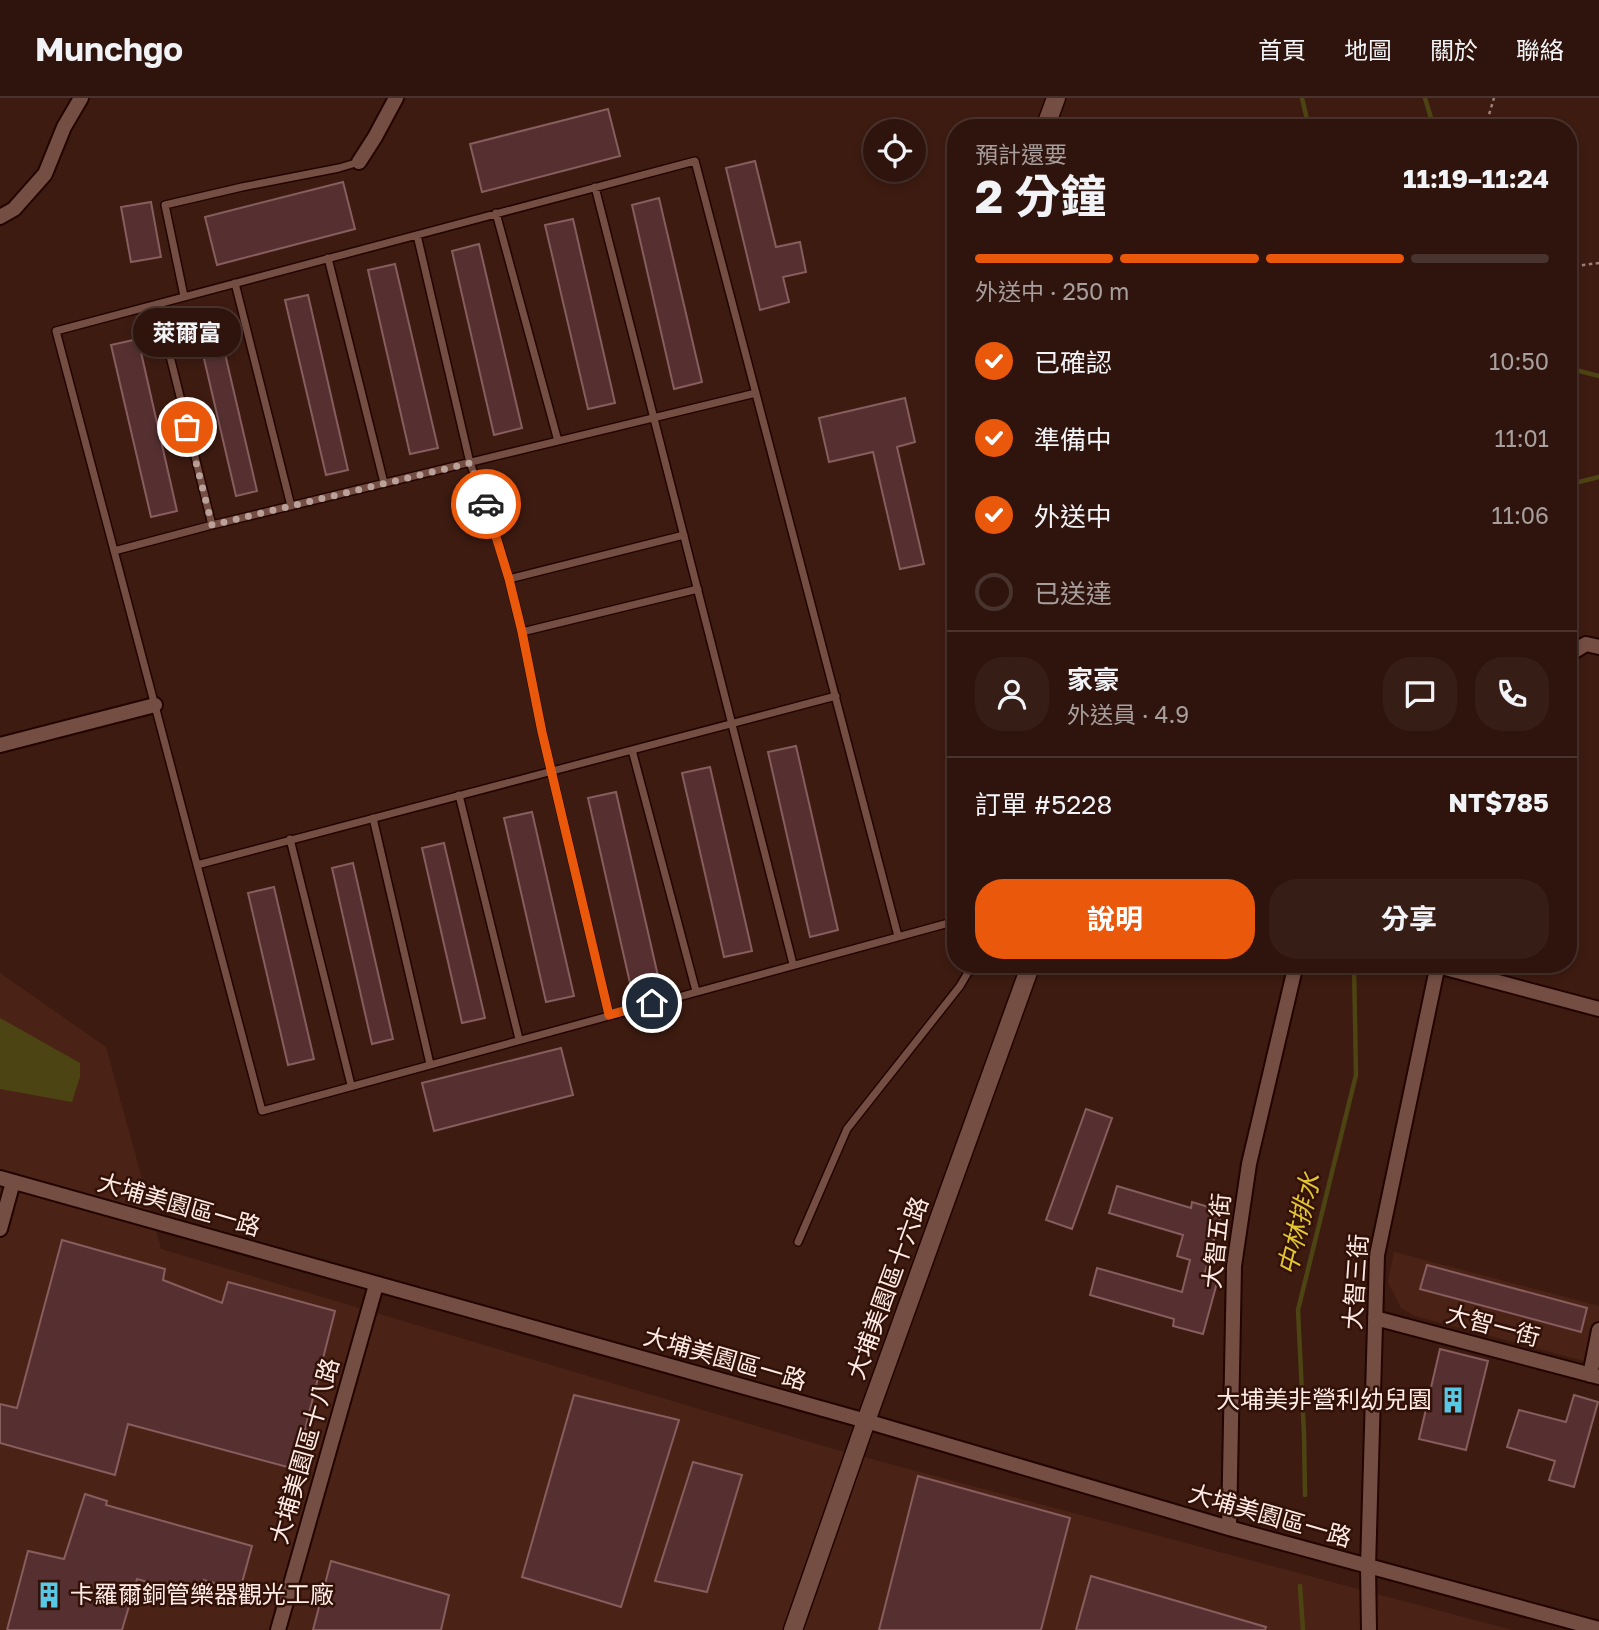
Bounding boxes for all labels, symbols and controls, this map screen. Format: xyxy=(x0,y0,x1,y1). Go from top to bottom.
text: Munchgo xyxy=(35,29,183,68)
text: 首頁 xyxy=(1258,35,1306,64)
text: 地圖 xyxy=(1344,35,1392,64)
text: 關於 xyxy=(1430,35,1478,64)
text: 聯絡 xyxy=(1516,35,1564,64)
map controls xyxy=(863,119,926,182)
button: locate xyxy=(863,119,926,182)
text: 預計還要 xyxy=(975,140,1067,168)
text: 11:19–11:24 xyxy=(1403,163,1549,194)
text: 2 分鐘 xyxy=(975,168,1107,223)
text: 外送中 · 250 m xyxy=(975,277,1129,305)
callout: 萊爾富 xyxy=(133,308,241,357)
text: 萊爾富 xyxy=(153,318,222,346)
icon: check xyxy=(975,342,1013,380)
text: 已確認 xyxy=(1034,347,1112,378)
text: 10:50 xyxy=(1489,347,1549,375)
pin xyxy=(157,397,217,457)
icon: bag xyxy=(168,408,206,446)
icon: check xyxy=(975,419,1013,457)
text: 準備中 xyxy=(1034,424,1112,455)
text: 11:01 xyxy=(1494,424,1549,452)
courier xyxy=(451,469,521,539)
icon: car xyxy=(467,485,505,523)
icon: check xyxy=(975,496,1013,534)
text: 外送中 xyxy=(1034,501,1112,532)
text: 11:06 xyxy=(1492,501,1549,529)
text: 已送達 xyxy=(1034,578,1112,609)
button: person xyxy=(975,657,1049,731)
button: chat xyxy=(1383,657,1457,731)
button: phone xyxy=(1475,657,1549,731)
text: 家豪 xyxy=(1067,664,1119,695)
text: 外送員 · 4.9 xyxy=(1067,700,1189,728)
text: NT$785 xyxy=(1448,787,1549,818)
text: 訂單 #5228 xyxy=(975,789,1112,820)
button: 說明 xyxy=(975,879,1255,959)
button: 分享 xyxy=(1269,879,1549,959)
pin xyxy=(622,973,682,1033)
icon: home xyxy=(633,984,671,1022)
street label: 大埔美園區一路 xyxy=(95,1166,264,1241)
water label: 中林排水 xyxy=(1271,1169,1326,1278)
street label: 大埔美園區十六路 xyxy=(840,1192,933,1383)
street label: 大智五街 xyxy=(1196,1192,1235,1290)
street label: 大智三街 xyxy=(1337,1233,1372,1331)
street label: 大智一街 xyxy=(1443,1298,1544,1351)
street label: 大埔美園區一路 xyxy=(641,1320,810,1395)
street label: 大埔美園區十八路 xyxy=(263,1354,344,1547)
place label: 大埔美非營利幼兒園 xyxy=(1216,1384,1432,1413)
building icon: 大埔美非營利幼兒園 xyxy=(1438,1385,1468,1415)
street label: 大埔美園區一路 xyxy=(1186,1477,1355,1552)
place label: 卡羅爾銅管樂器觀光工廠 xyxy=(70,1579,334,1608)
building icon: 卡羅爾銅管樂器觀光工廠 xyxy=(34,1580,64,1610)

